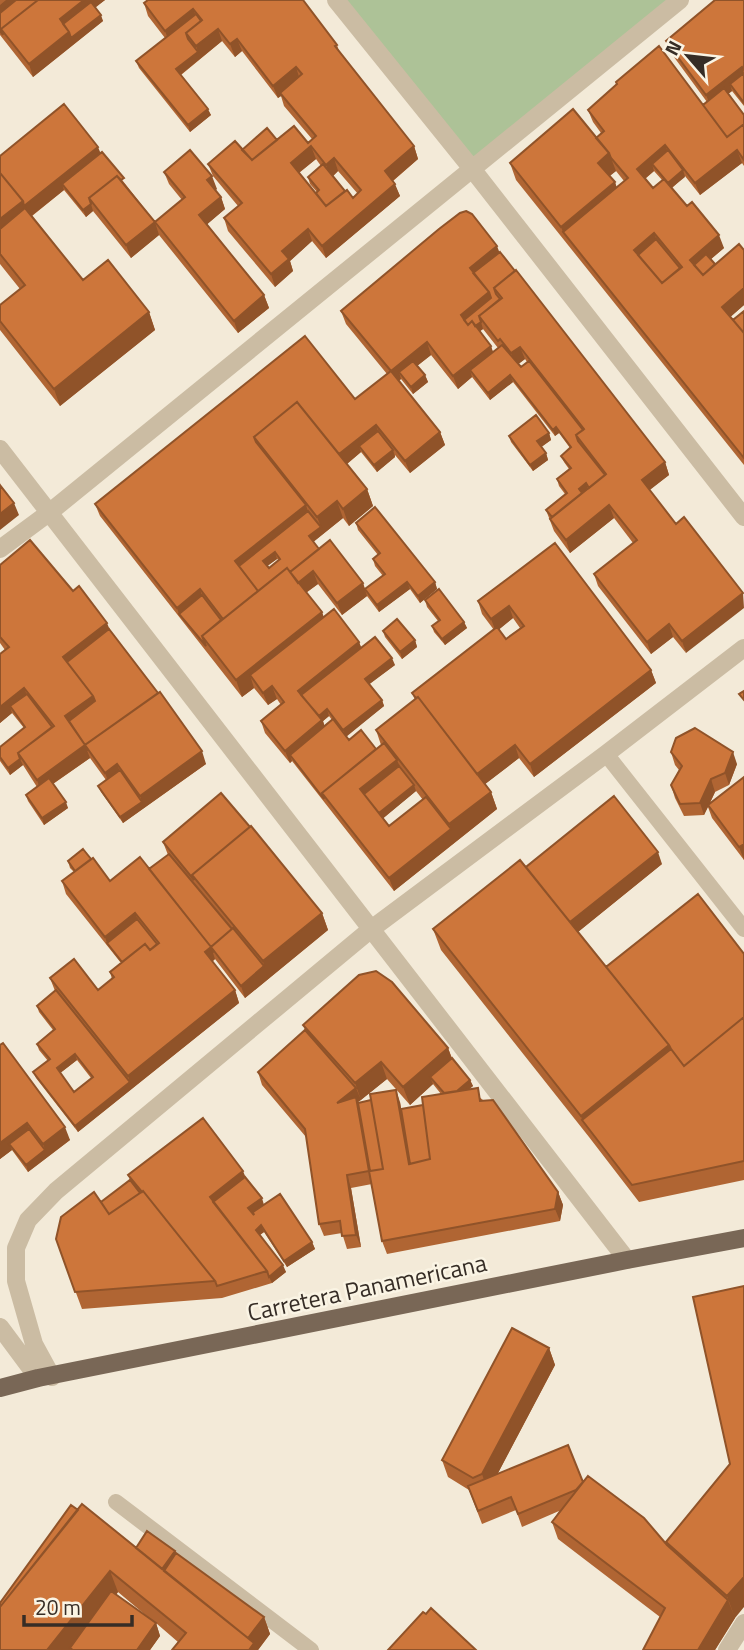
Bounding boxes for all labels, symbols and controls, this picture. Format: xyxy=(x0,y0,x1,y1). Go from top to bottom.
north arrow xyxy=(653,21,723,91)
text: N xyxy=(657,35,688,60)
street label: Carretera Panamericana xyxy=(244,1244,490,1330)
scale bar xyxy=(24,1584,133,1628)
text: 20 m xyxy=(35,1591,81,1623)

